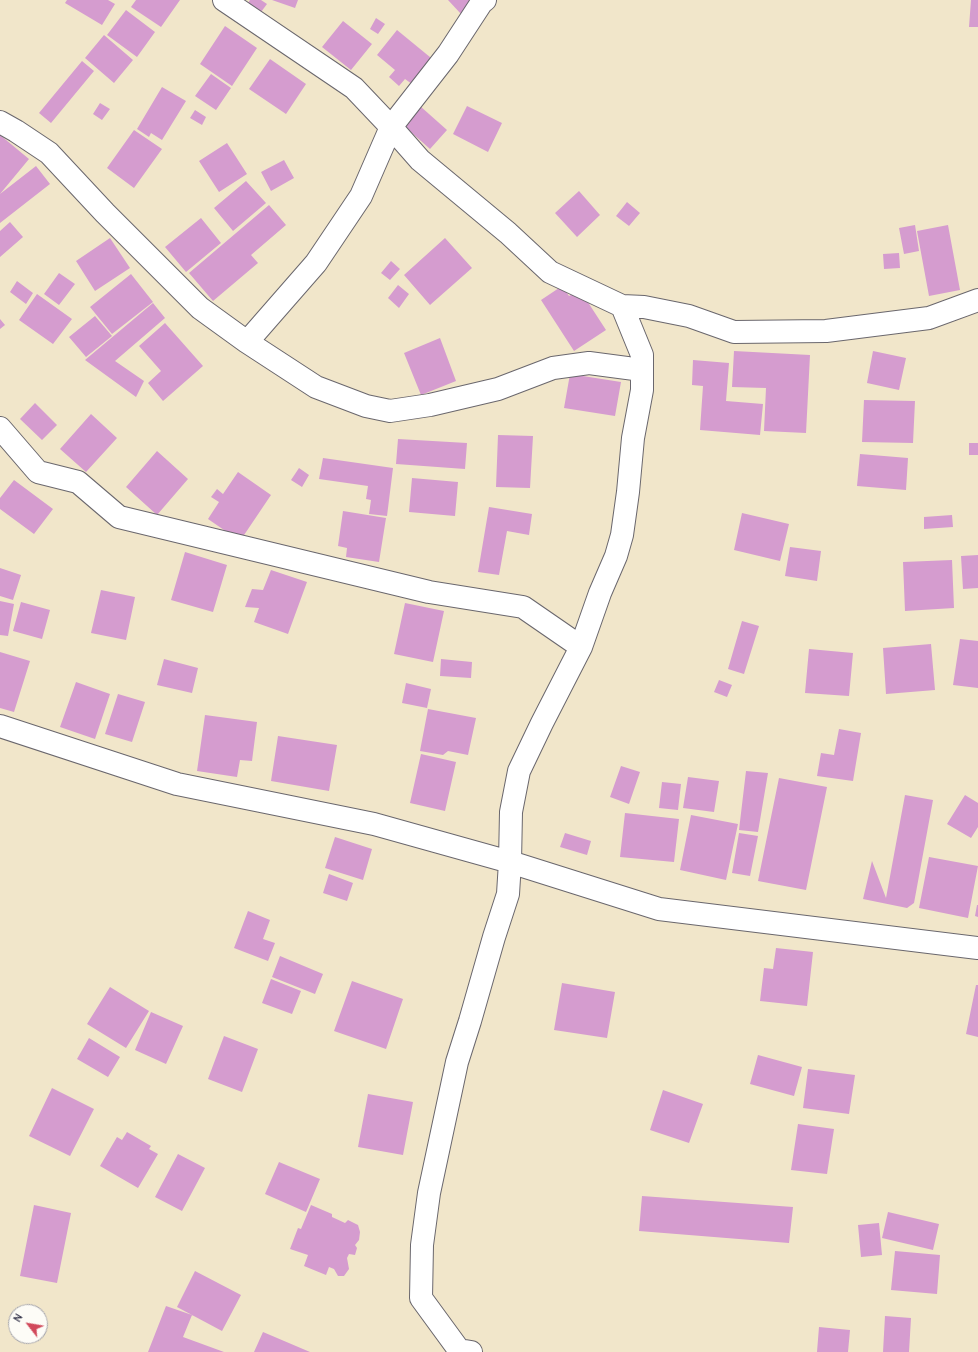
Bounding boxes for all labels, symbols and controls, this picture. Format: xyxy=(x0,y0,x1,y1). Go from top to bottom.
north arrow xyxy=(8,1304,48,1344)
text: N xyxy=(11,1312,26,1325)

